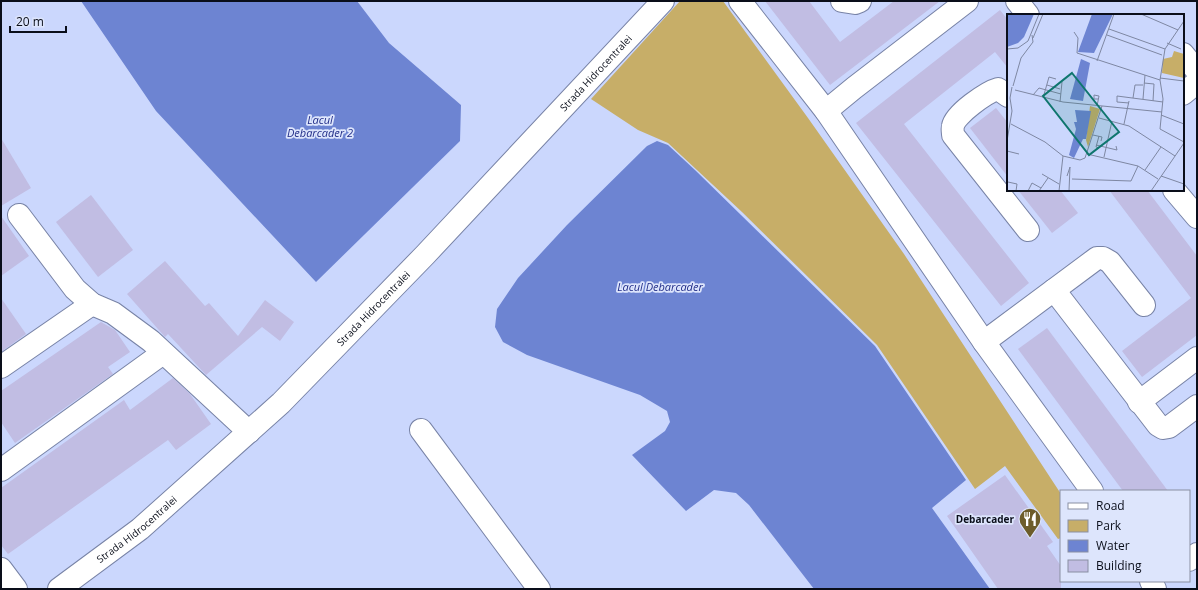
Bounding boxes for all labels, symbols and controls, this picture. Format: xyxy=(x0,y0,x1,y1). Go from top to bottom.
scale bar xyxy=(10,8,66,34)
text: 20 m xyxy=(16,13,44,30)
inset map xyxy=(1007,14,1184,191)
street label: Strada Hidrocentralei xyxy=(556,32,635,114)
water label: Lacul Debarcader 2 xyxy=(287,112,353,140)
street label: Strada Hidrocentralei xyxy=(333,268,413,349)
water label: Lacul Debarcader xyxy=(617,279,703,294)
legend xyxy=(1060,490,1190,582)
street label: Strada Hidrocentralei xyxy=(94,492,180,566)
text: Road xyxy=(1096,497,1125,514)
restaurant icon: Debarcader xyxy=(1017,506,1043,539)
place label: Debarcader xyxy=(956,512,1014,526)
text: Park xyxy=(1096,517,1122,534)
text: Water xyxy=(1096,537,1130,554)
text: Building xyxy=(1096,557,1142,574)

